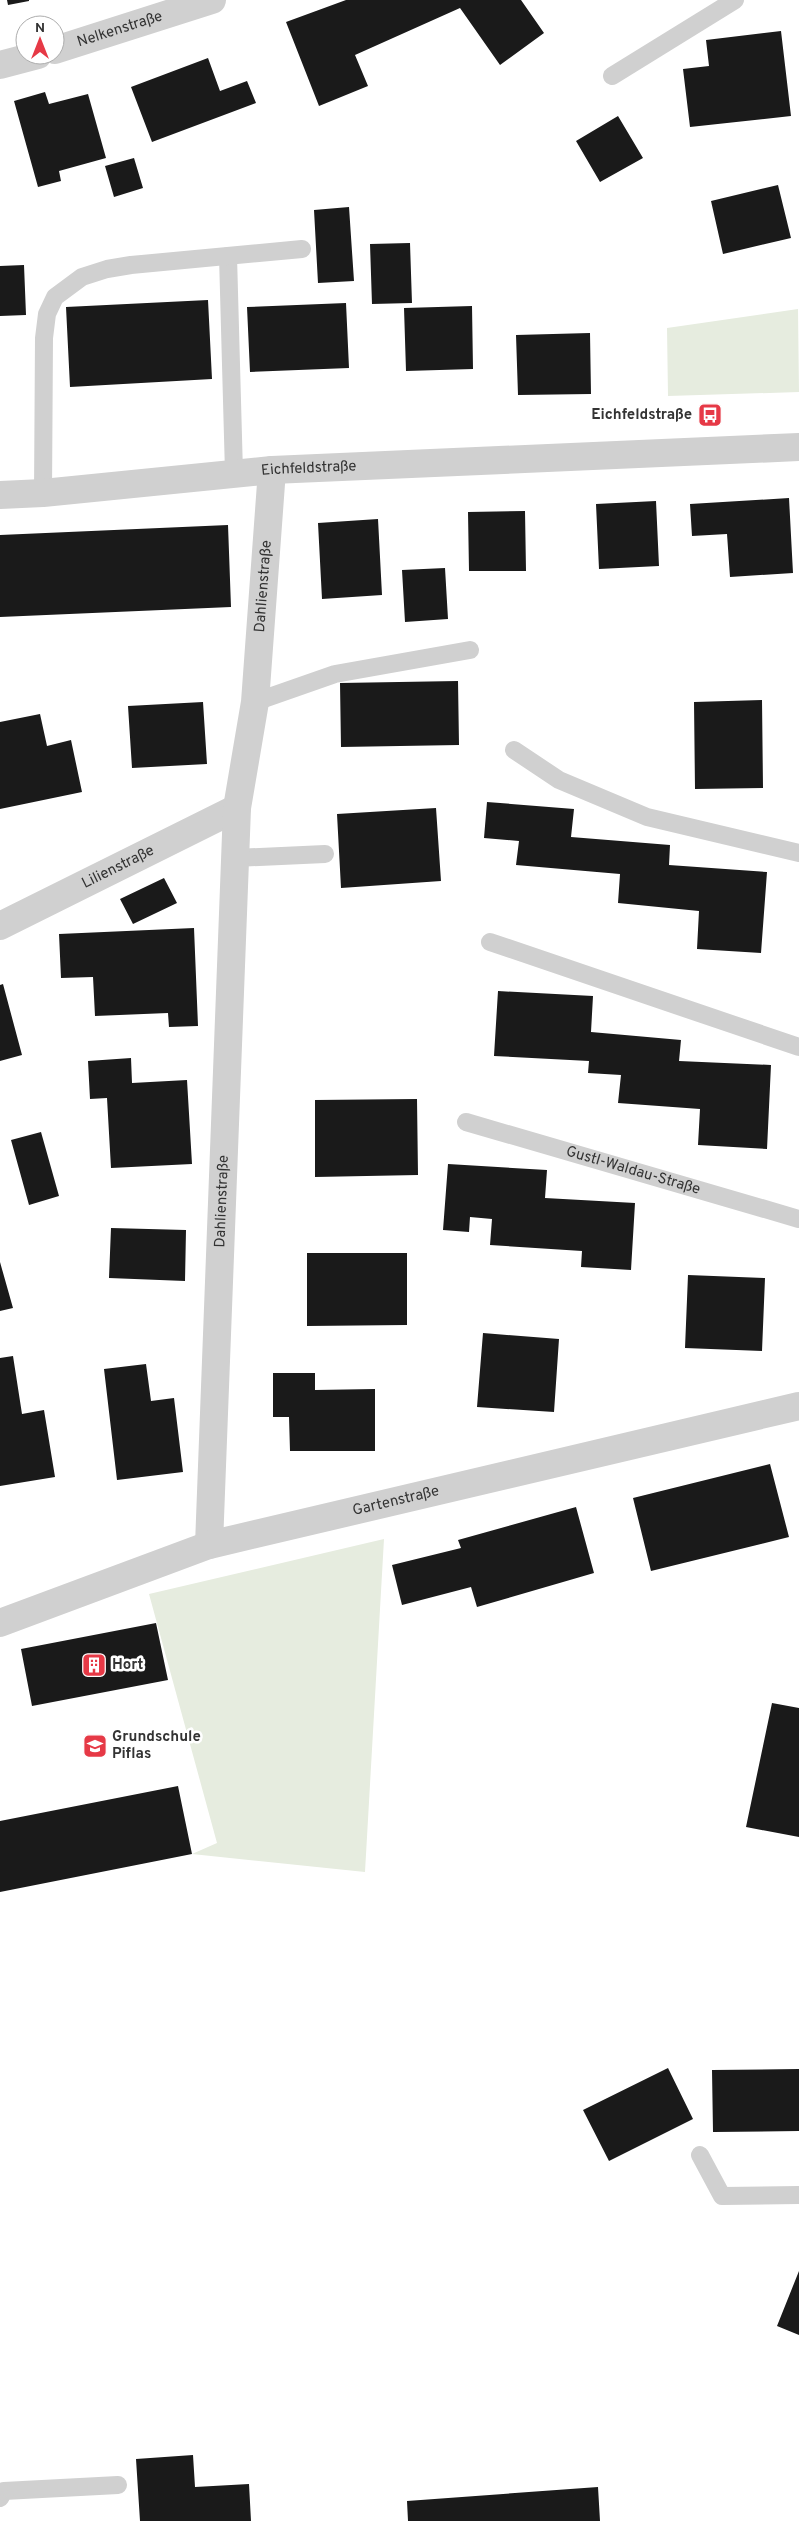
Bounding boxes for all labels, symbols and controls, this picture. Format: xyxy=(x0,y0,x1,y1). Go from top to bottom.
street label: Nelkenstraße xyxy=(75,7,165,52)
north arrow xyxy=(15,15,65,65)
text: N xyxy=(35,20,45,37)
bus stop icon: Eichfeldstraße xyxy=(697,402,723,428)
place label: Eichfeldstraße xyxy=(591,406,692,425)
street label: Eichfeldstraße xyxy=(260,457,357,481)
street label: Dahlienstraße xyxy=(251,540,276,633)
street label: Lilienstraße xyxy=(79,841,157,893)
street label: Gustl-Waldau-Straße xyxy=(564,1142,702,1199)
street label: Dahlienstraße xyxy=(211,1155,233,1248)
street label: Gartenstraße xyxy=(351,1482,441,1520)
building icon: Hort xyxy=(81,1652,107,1678)
place label: Hort xyxy=(112,1656,143,1675)
place label: Grundschule Piflas xyxy=(112,1728,201,1764)
school or university icon: Grundschule Piflas xyxy=(82,1733,108,1759)

